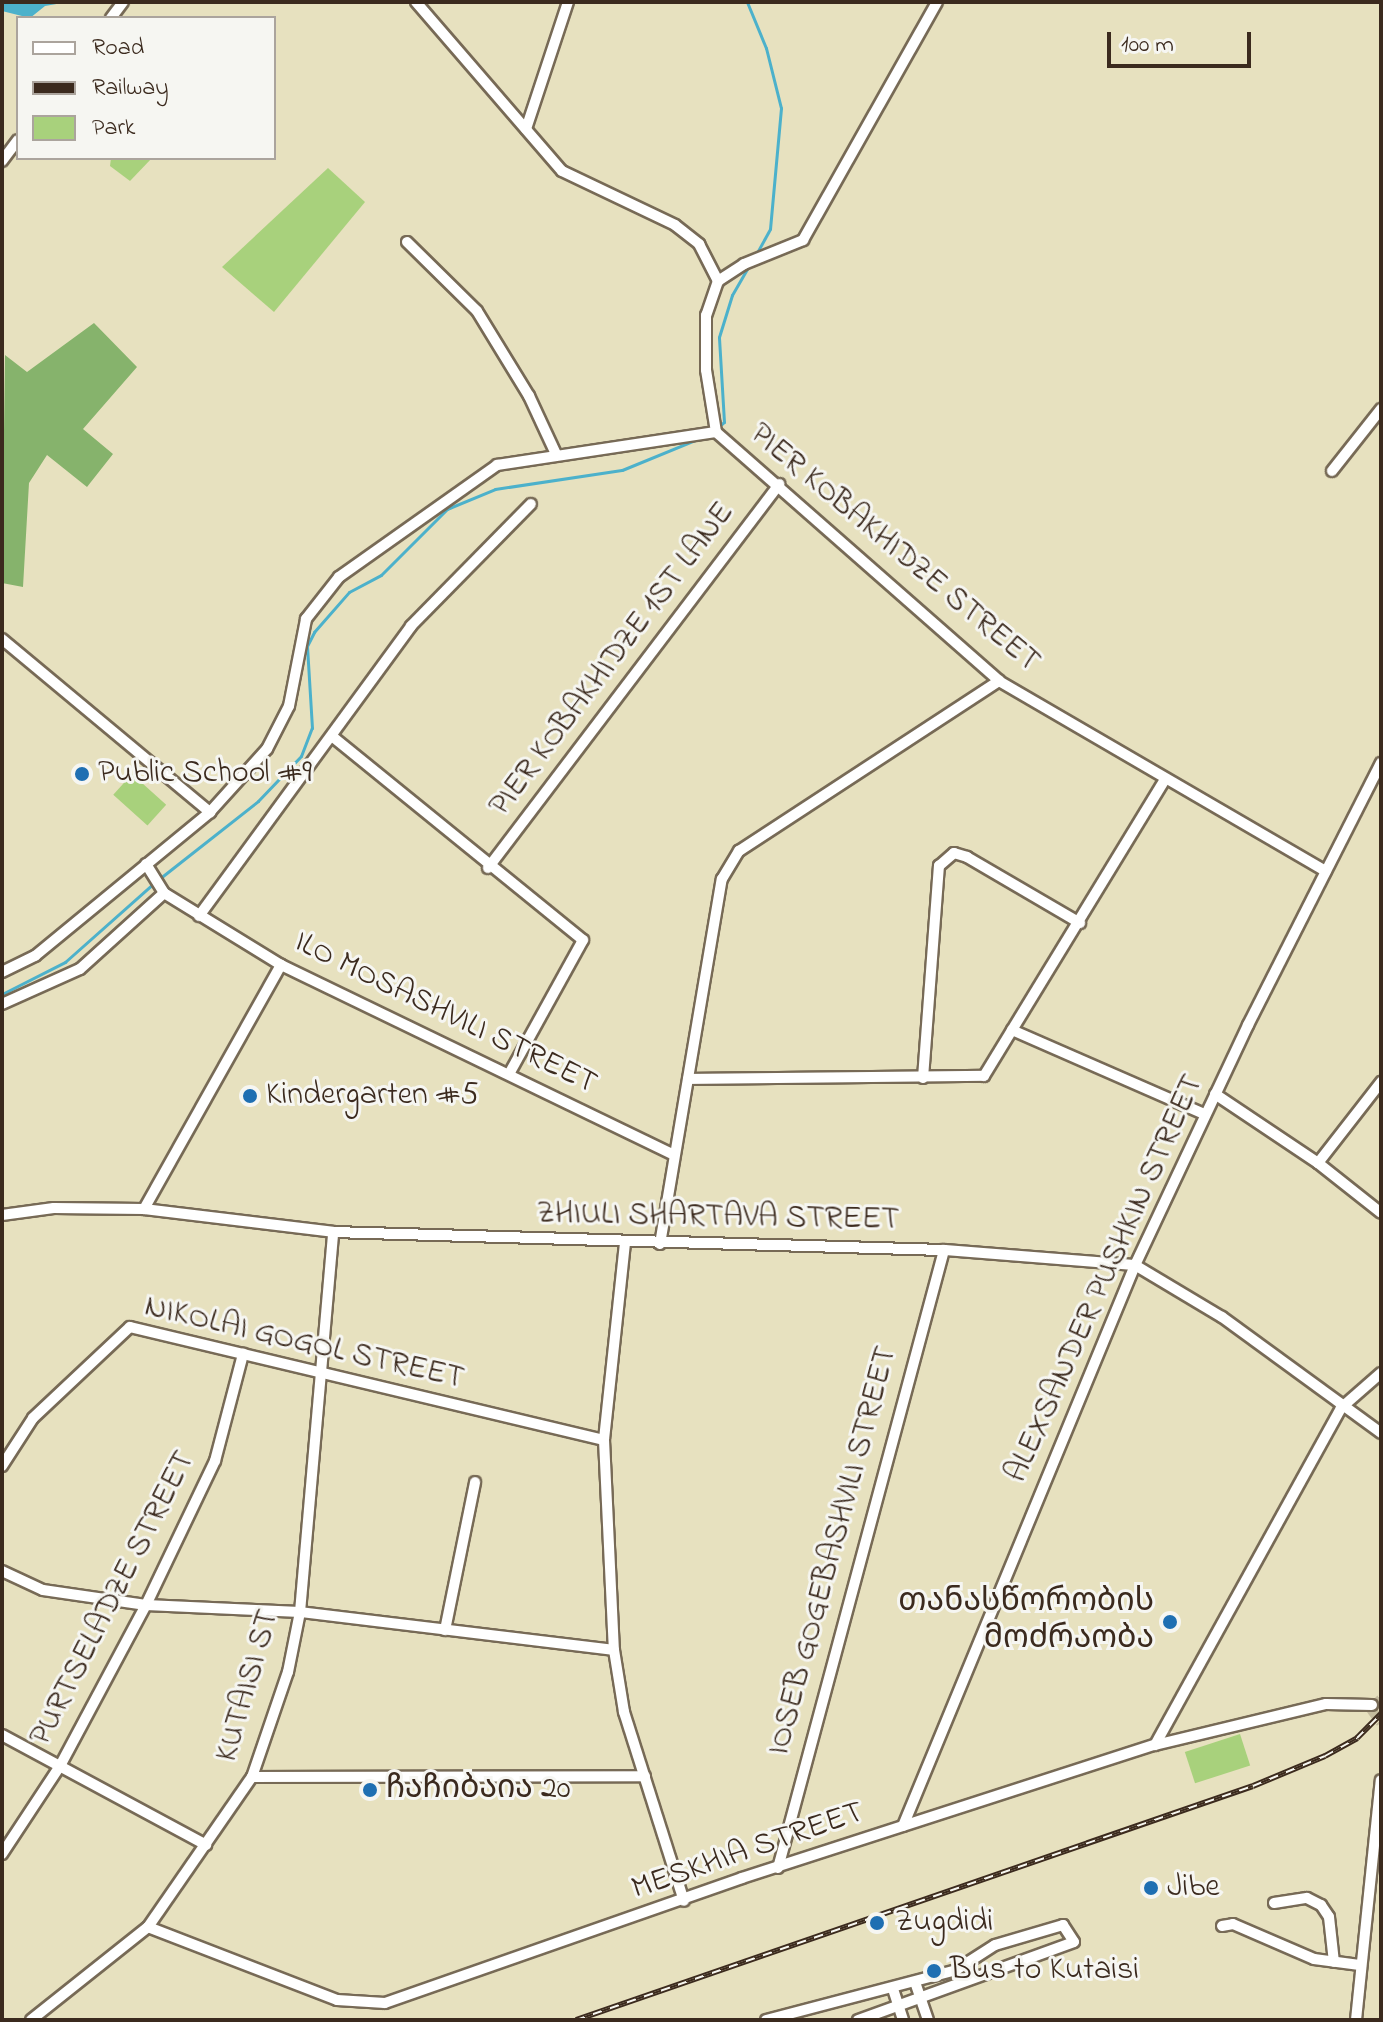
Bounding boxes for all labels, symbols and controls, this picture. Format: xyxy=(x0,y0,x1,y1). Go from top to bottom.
legend xyxy=(16,16,276,160)
scale bar xyxy=(1111,16,1255,66)
text: 100 m xyxy=(1121,28,1174,63)
text: Road xyxy=(92,31,144,66)
text: Railway xyxy=(92,71,169,106)
text: Park xyxy=(92,111,135,146)
street label: PIER KOBAKHIDZE STREET xyxy=(741,416,1047,682)
street label: PIER KOBAKHIDZE 1ST LANE xyxy=(482,495,744,825)
place label: Public School #9 xyxy=(98,755,312,793)
marker: Public School #9 xyxy=(73,765,91,783)
street label: ILO MOSASHVILI STREET xyxy=(287,924,603,1104)
street label: ALEXSANDER PUSHKIN STREET xyxy=(999,1069,1213,1489)
place label: Kindergarten #5 xyxy=(266,1077,479,1115)
marker: Kindergarten #5 xyxy=(241,1087,259,1105)
street label: ZHIULI SHARTAVA STREET xyxy=(536,1196,900,1240)
street label: NIKOLAI GOGOL STREET xyxy=(141,1289,467,1399)
street label: IOSEB GOGEBASHVILI STREET xyxy=(761,1342,907,1760)
street label: PURTSELADZE STREET xyxy=(23,1445,205,1753)
place label: თანასწორობის მოძრაობა xyxy=(898,1585,1154,1660)
street label: KUTAISI ST xyxy=(209,1606,289,1766)
marker: თანასწორობის მოძრაობა xyxy=(1161,1613,1179,1631)
place label: ჩაჩიბაია 20 xyxy=(386,1771,571,1809)
marker: ჩაჩიბაია 20 xyxy=(361,1781,379,1799)
street label: MESKHIA STREET xyxy=(627,1794,869,1910)
place label: Jibe xyxy=(1167,1869,1220,1907)
marker: Jibe xyxy=(1142,1879,1160,1897)
place label: Zugdidi xyxy=(895,1904,993,1942)
marker: Zugdidi xyxy=(866,1912,888,1934)
place label: Bus to Kutaisi xyxy=(950,1952,1139,1990)
marker: Bus to Kutaisi xyxy=(925,1962,943,1980)

